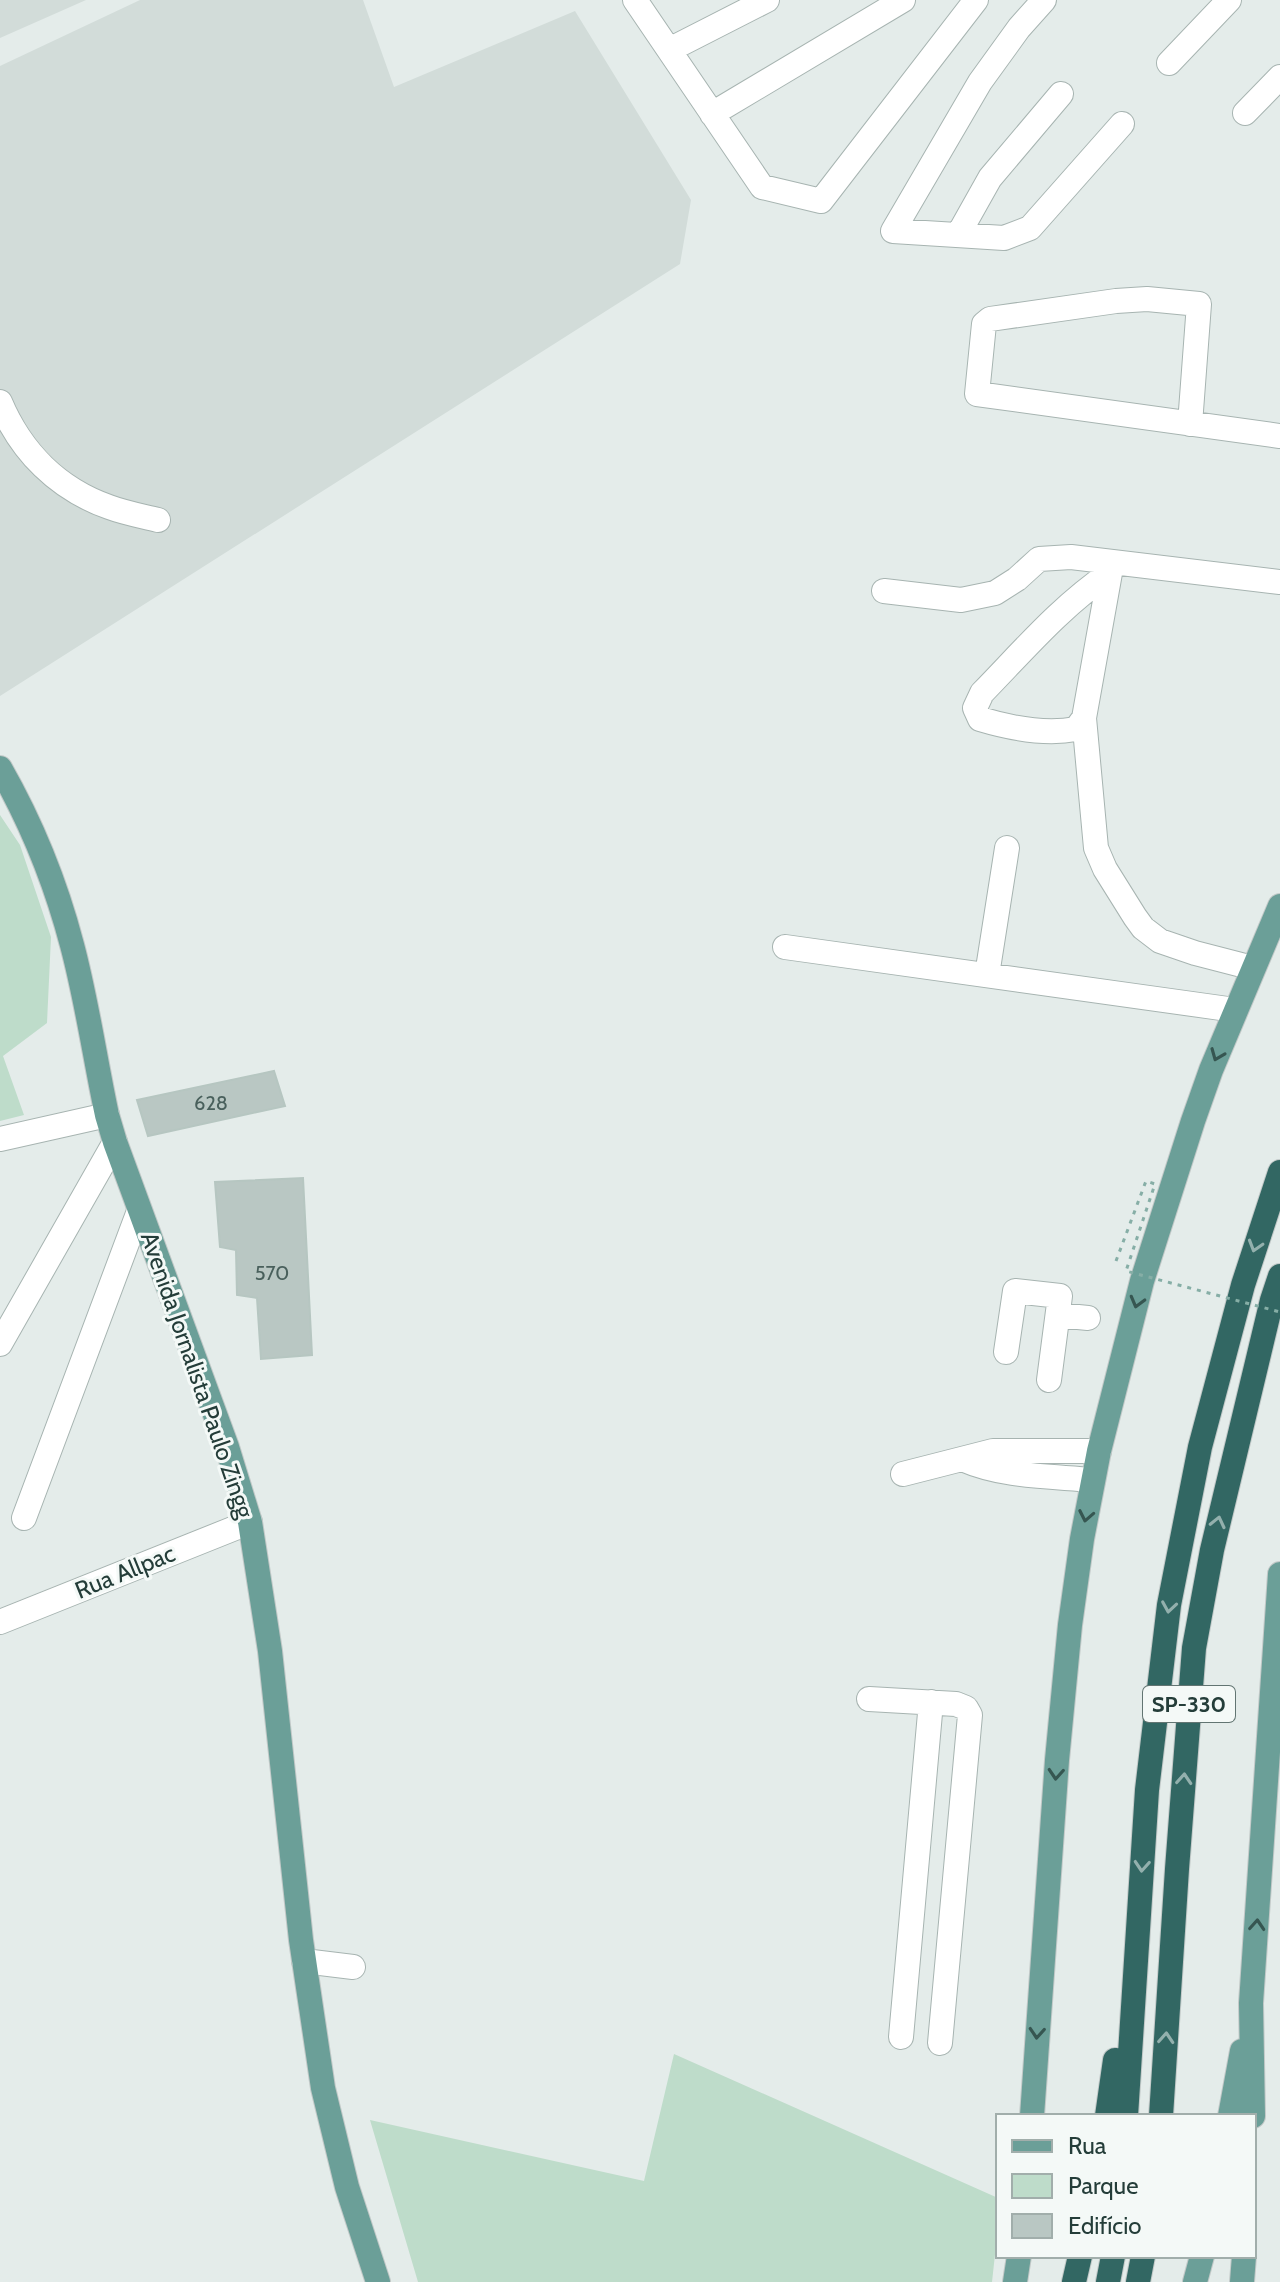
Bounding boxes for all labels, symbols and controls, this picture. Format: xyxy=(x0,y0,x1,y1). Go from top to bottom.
one-way arrow xyxy=(1210,1047,1227,1061)
house number: 628 xyxy=(194,1091,228,1115)
street label: Avenida Jornalista Paulo Zingg xyxy=(135,1228,260,1523)
one-way arrow xyxy=(1248,1238,1264,1252)
house number: 570 xyxy=(255,1261,289,1285)
one-way arrow xyxy=(1129,1295,1146,1309)
one-way arrow xyxy=(1079,1509,1096,1522)
one-way arrow xyxy=(1209,1515,1226,1529)
street label: Rua Allpac xyxy=(71,1538,179,1605)
one-way arrow xyxy=(1161,1600,1178,1614)
road number: SP-330 xyxy=(1143,1686,1235,1722)
one-way arrow xyxy=(1048,1768,1065,1781)
one-way arrow xyxy=(1175,1772,1192,1785)
one-way arrow xyxy=(1134,1860,1151,1873)
one-way arrow xyxy=(1248,1918,1265,1931)
one-way arrow xyxy=(1029,2027,1046,2040)
one-way arrow xyxy=(1157,2031,1174,2044)
legend xyxy=(996,2114,1256,2258)
text: Rua xyxy=(1068,2131,1107,2160)
text: Parque xyxy=(1068,2171,1138,2200)
text: Edifício xyxy=(1068,2211,1142,2240)

